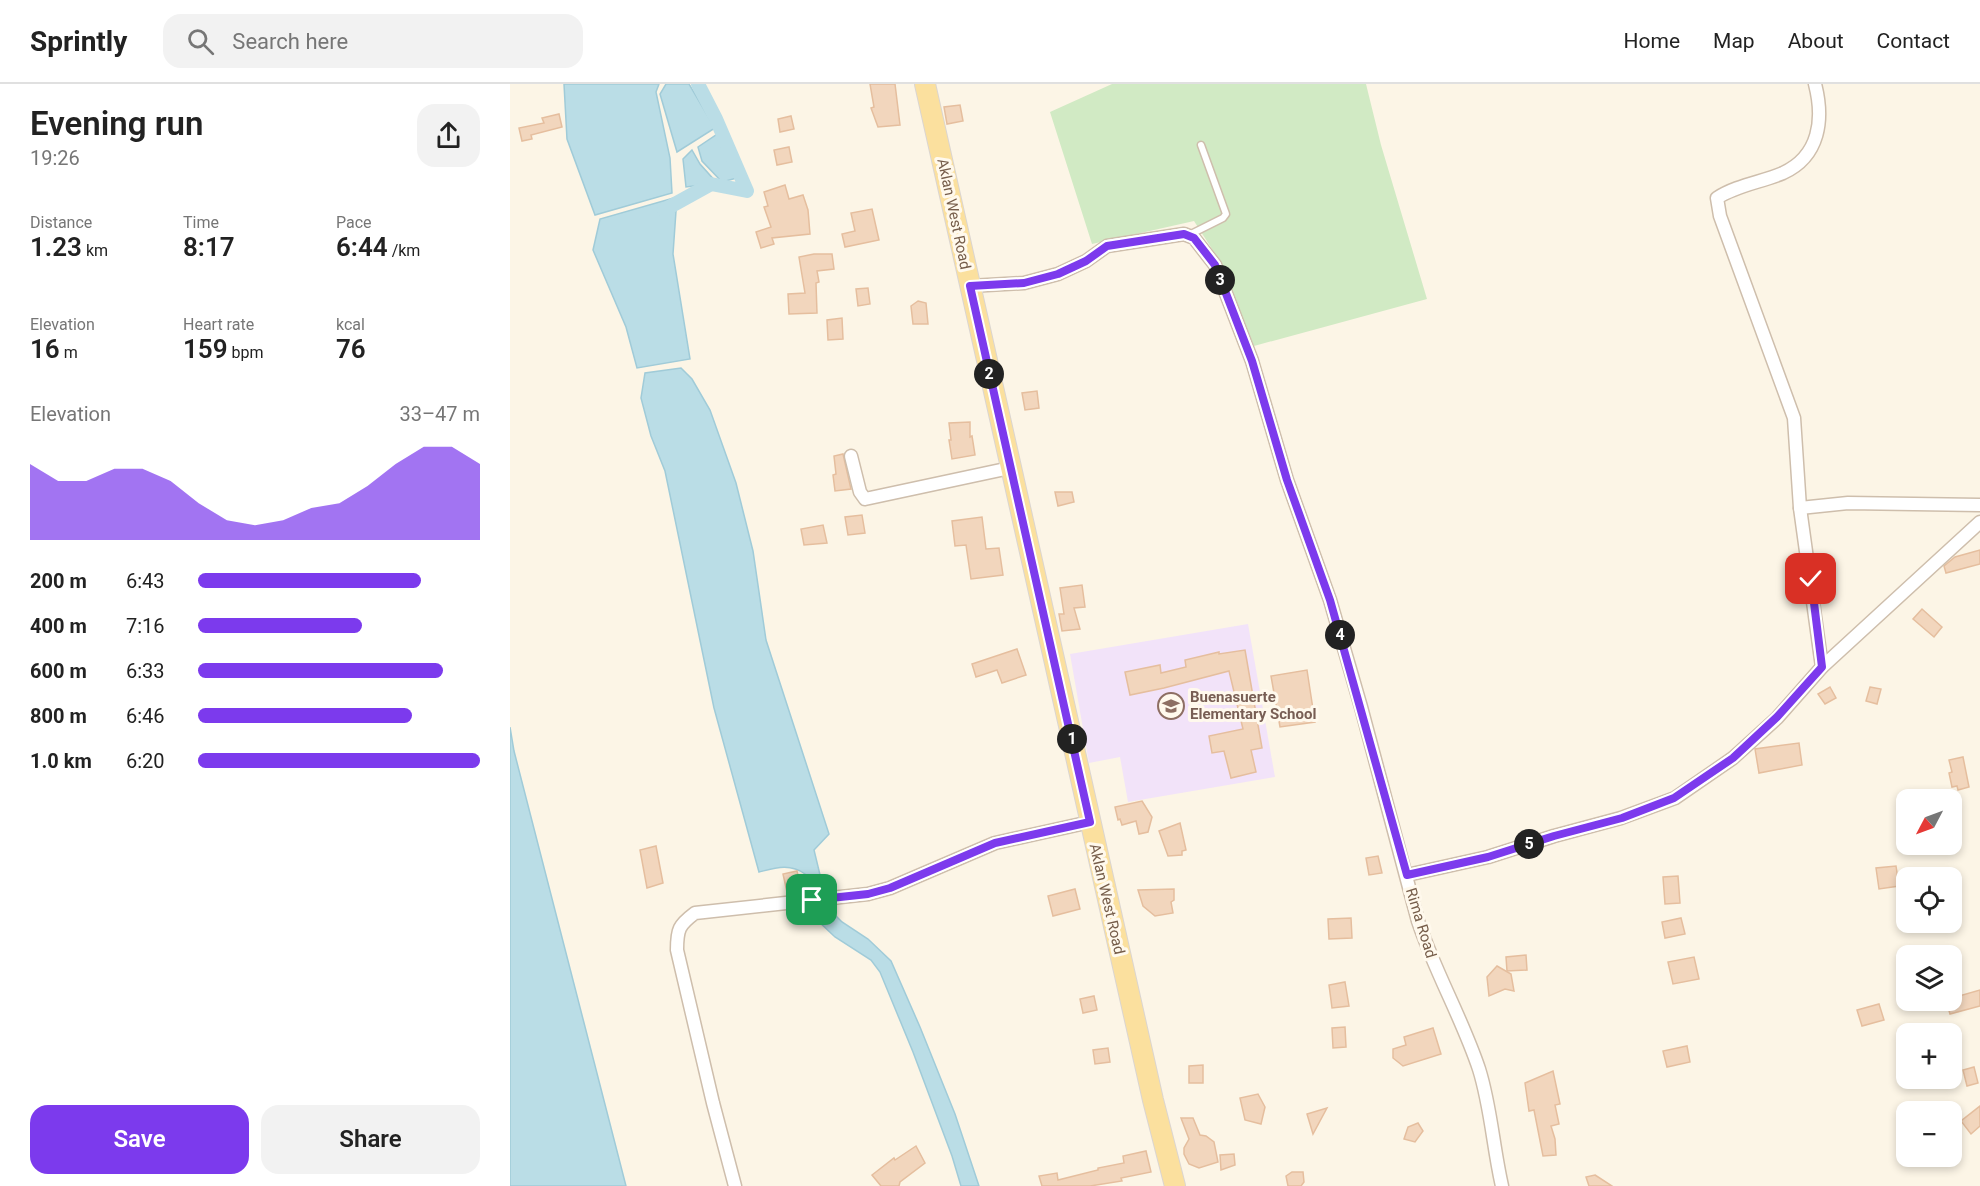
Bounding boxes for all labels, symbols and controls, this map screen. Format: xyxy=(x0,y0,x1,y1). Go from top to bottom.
search box xyxy=(163,14,583,68)
text: Sprintly xyxy=(30,25,127,58)
icon: search xyxy=(184,25,217,58)
text: Search here xyxy=(232,29,348,54)
text: Home xyxy=(1624,29,1680,53)
text: Map xyxy=(1713,29,1755,53)
text: About xyxy=(1788,29,1844,53)
text: Contact xyxy=(1877,29,1950,53)
text: Evening run xyxy=(30,104,203,143)
button: share xyxy=(417,104,480,167)
text: 19:26 xyxy=(30,146,80,170)
street label: Aklan West Road xyxy=(933,157,975,271)
text: Distance xyxy=(30,213,92,232)
text: Time xyxy=(183,213,219,232)
text: Pace xyxy=(336,213,372,232)
text: 1.23 xyxy=(30,232,82,262)
text: 8:17 xyxy=(183,232,235,262)
text: 6:44 xyxy=(336,232,388,262)
text: km xyxy=(82,241,108,260)
text: /km xyxy=(388,241,420,260)
pin: 3 xyxy=(1205,265,1235,295)
text: 3 xyxy=(1215,270,1225,289)
text: Elevation xyxy=(30,315,95,334)
text: Heart rate xyxy=(183,315,254,334)
text: kcal xyxy=(336,315,365,334)
text: 16 xyxy=(30,334,60,364)
text: 159 xyxy=(183,334,228,364)
text: 76 xyxy=(336,334,366,364)
text: m xyxy=(60,343,78,362)
text: bpm xyxy=(228,343,264,362)
pin: 2 xyxy=(974,359,1004,389)
text: 2 xyxy=(984,364,994,383)
text: Elevation xyxy=(30,402,111,426)
text: 33–47 m xyxy=(399,402,480,426)
pin xyxy=(1785,553,1836,604)
icon: check xyxy=(1794,562,1827,595)
text: 200 m xyxy=(30,569,87,593)
text: 6:43 xyxy=(126,569,165,593)
text: 400 m xyxy=(30,614,87,638)
text: 7:16 xyxy=(126,614,165,638)
pin: 4 xyxy=(1325,620,1355,650)
text: 4 xyxy=(1335,625,1345,644)
text: 600 m xyxy=(30,659,87,683)
text: 6:33 xyxy=(126,659,165,683)
place label: Buenasuerte Elementary School xyxy=(1190,688,1316,723)
school or university icon: Buenasuerte Elementary School xyxy=(1156,691,1186,721)
text: 800 m xyxy=(30,704,87,728)
text: 6:46 xyxy=(126,704,165,728)
pin: 1 xyxy=(1057,724,1087,754)
text: 1 xyxy=(1067,729,1077,748)
text: 1.0 km xyxy=(30,749,92,773)
text: 6:20 xyxy=(126,749,165,773)
north arrow xyxy=(1896,789,1962,855)
map controls xyxy=(1896,789,1962,1167)
pin: 5 xyxy=(1514,829,1544,859)
text: 5 xyxy=(1524,834,1534,853)
street label: Aklan West Road xyxy=(1086,842,1128,956)
button: locate xyxy=(1896,867,1962,933)
pin xyxy=(786,874,837,925)
icon: arrive xyxy=(795,883,828,916)
street label: Rima Road xyxy=(1402,886,1440,960)
button: layers xyxy=(1896,945,1962,1011)
button: + xyxy=(1896,1023,1962,1089)
button: − xyxy=(1896,1101,1962,1167)
button: Save xyxy=(30,1105,249,1174)
button: Share xyxy=(261,1105,480,1174)

